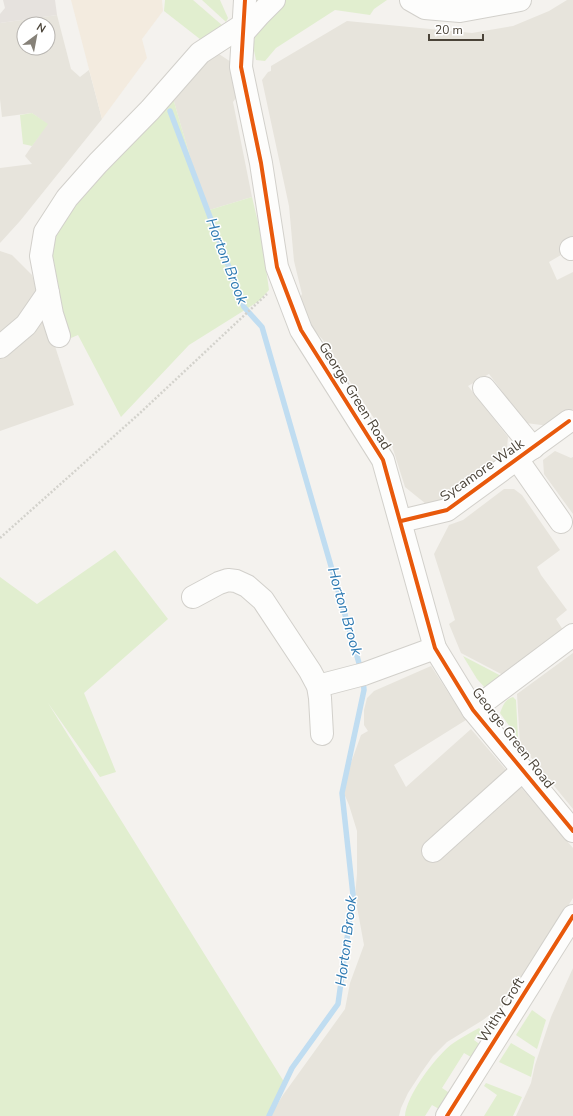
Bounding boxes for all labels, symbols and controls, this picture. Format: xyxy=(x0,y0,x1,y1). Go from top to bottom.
north arrow xyxy=(16,16,56,56)
scale bar xyxy=(429,16,483,42)
text: N xyxy=(34,19,49,36)
text: 20 m xyxy=(435,22,463,38)
water label: Horton Brook xyxy=(201,215,253,308)
street label: George Green Road xyxy=(314,339,396,453)
street label: Sycamore Walk xyxy=(436,433,529,506)
water label: Horton Brook xyxy=(323,564,367,658)
street label: George Green Road xyxy=(467,683,559,793)
water label: Horton Brook xyxy=(331,894,362,987)
street label: Withy Croft xyxy=(473,974,529,1046)

